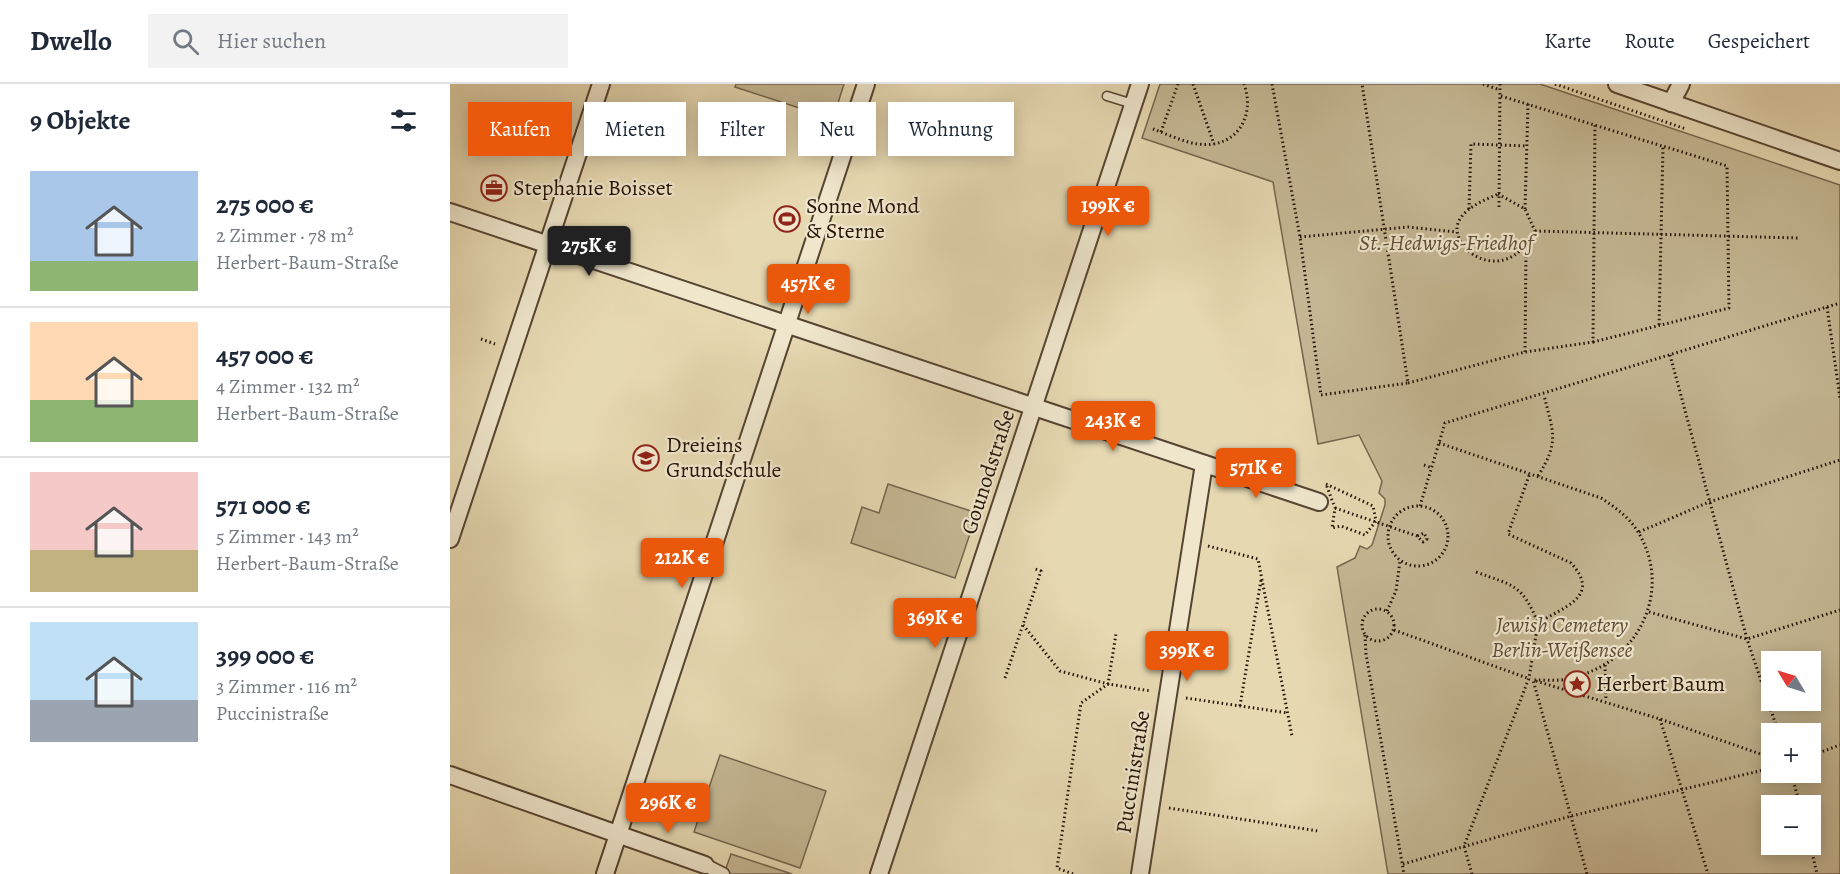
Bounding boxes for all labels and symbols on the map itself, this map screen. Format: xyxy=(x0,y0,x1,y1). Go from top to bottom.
office icon: Stephanie Boisset xyxy=(479,173,509,203)
place label: Stephanie Boisset xyxy=(513,173,673,203)
pin: 199K € xyxy=(1059,186,1157,237)
place label: Sonne Mond & Sterne xyxy=(806,191,920,246)
sports icon: Sonne Mond & Sterne xyxy=(772,204,802,234)
pin: 275K € xyxy=(540,226,638,277)
park label: St.-Hedwigs-Friedhof xyxy=(1359,228,1537,258)
pin: 457K € xyxy=(759,264,857,315)
pin: 243K € xyxy=(1064,401,1162,452)
street label: Gounodstraße xyxy=(954,406,1022,538)
place label: Dreieins Grundschule xyxy=(666,430,781,485)
school or university icon: Dreieins Grundschule xyxy=(631,443,661,473)
pin: 571K € xyxy=(1207,448,1305,499)
pin: 212K € xyxy=(633,538,731,589)
pin: 369K € xyxy=(886,598,984,649)
park label: Jewish Cemetery Berlin-Weißensee xyxy=(1492,610,1633,665)
pin: 399K € xyxy=(1138,631,1236,682)
north arrow xyxy=(1761,651,1821,711)
place icon: Herbert Baum xyxy=(1562,669,1592,699)
place label: Herbert Baum xyxy=(1596,669,1725,699)
street label: Puccinistraße xyxy=(1108,708,1158,836)
pin: 296K € xyxy=(619,783,717,834)

